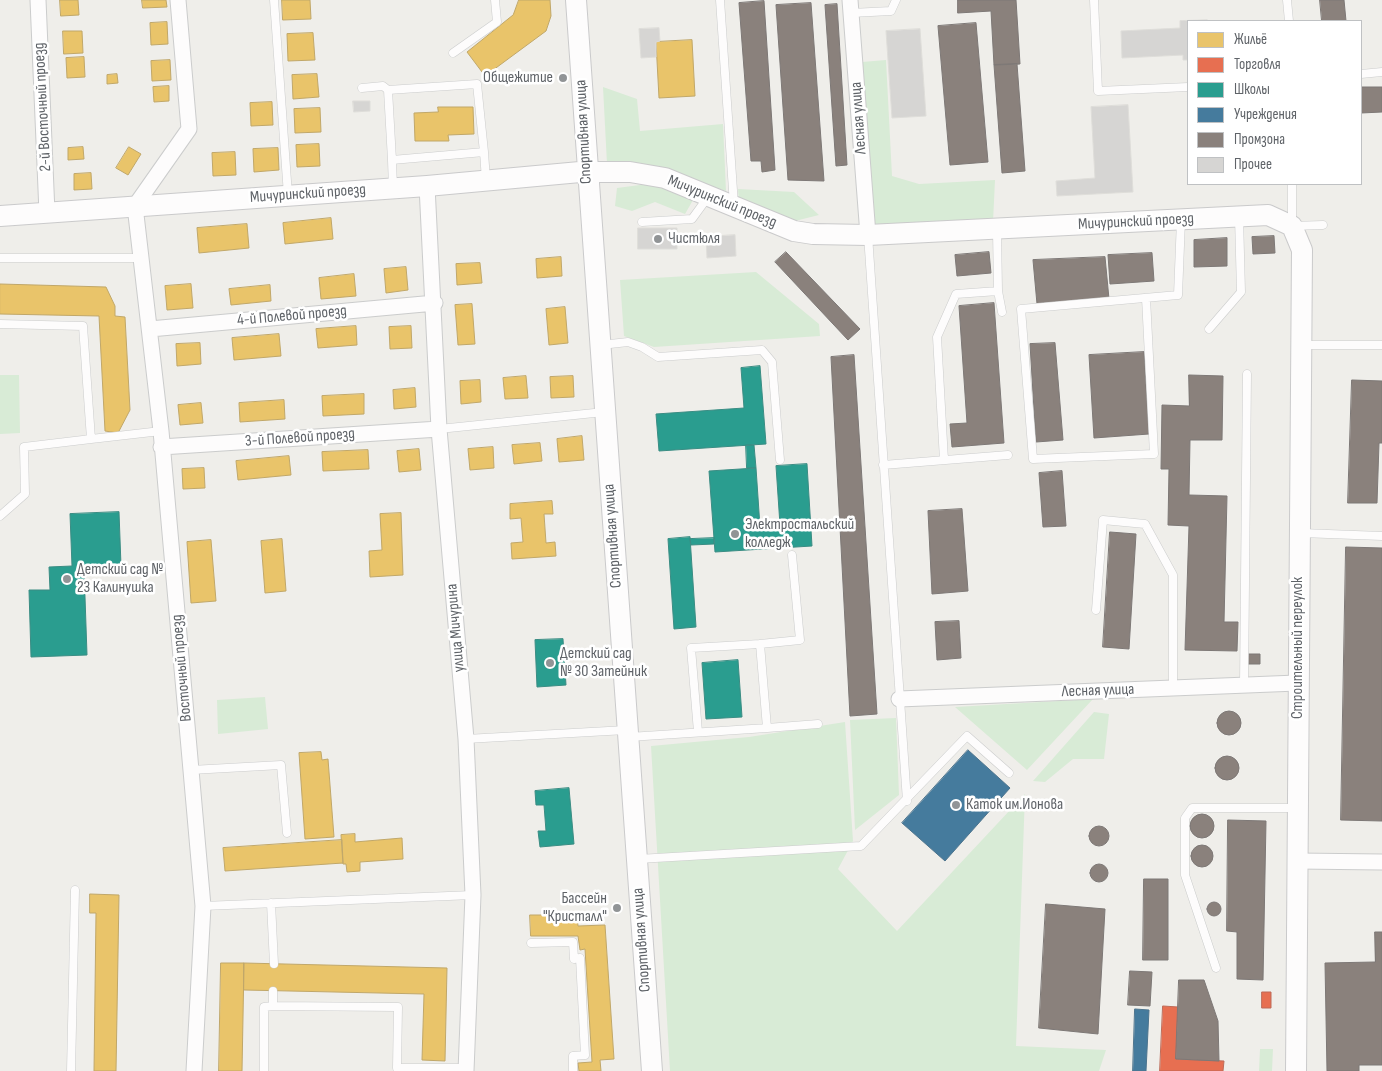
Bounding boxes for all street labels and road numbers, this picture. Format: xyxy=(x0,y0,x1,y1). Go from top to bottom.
street label: 2-й Восточный проезд xyxy=(30,42,56,172)
street label: Спортивная улица xyxy=(572,79,596,185)
street label: Лесная улица xyxy=(847,81,871,155)
street label: Мичуринский проезд xyxy=(665,171,779,233)
street label: Мичуринский проезд xyxy=(249,180,367,208)
street label: Мичуринский проезд xyxy=(1078,209,1194,235)
street label: 4-й Полевой проезд xyxy=(236,302,348,330)
street label: 3-й Полевой проезд xyxy=(244,425,356,451)
street label: Спортивная улица xyxy=(600,483,626,589)
street label: Строительный переулок xyxy=(1288,577,1308,719)
street label: улица Мичурина xyxy=(443,583,469,673)
street label: Восточный проезд xyxy=(168,614,196,722)
street label: Лесная улица xyxy=(1061,680,1135,702)
street label: Спортивная улица xyxy=(629,887,655,993)

